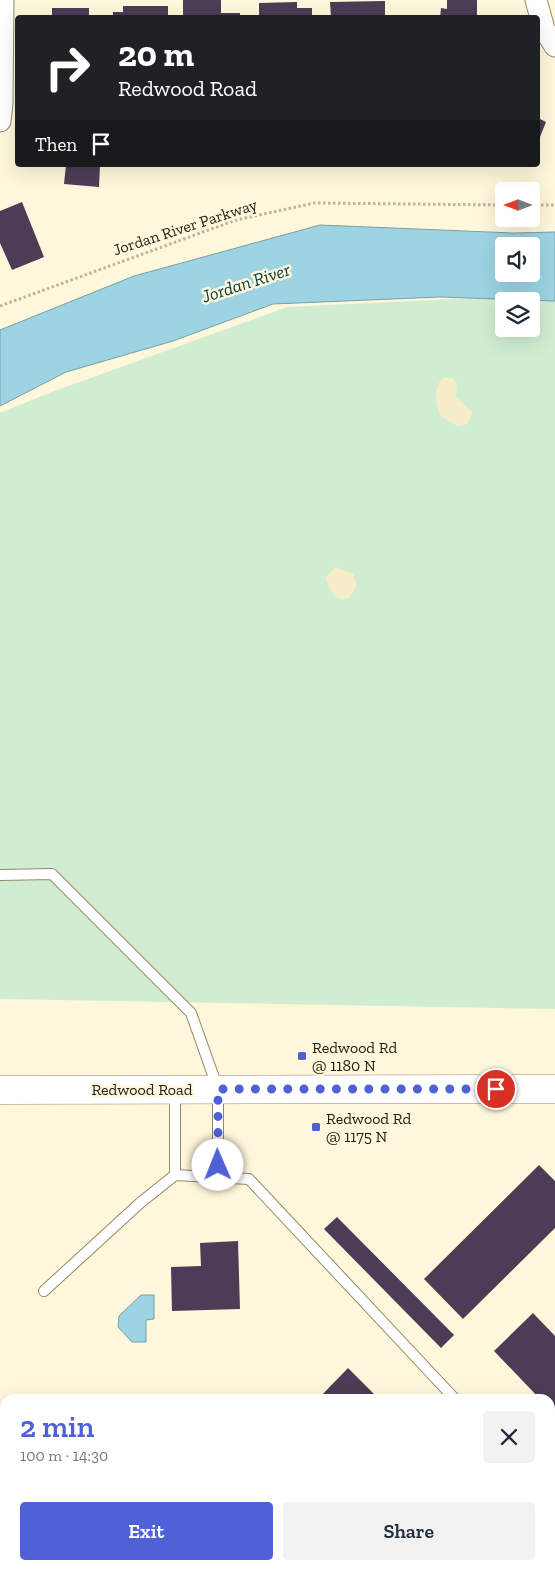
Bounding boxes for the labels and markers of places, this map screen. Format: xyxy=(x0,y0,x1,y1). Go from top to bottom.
place label: Redwood Rd @ 1180 N xyxy=(312,1038,398,1075)
marker: Redwood Rd @ 1180 N xyxy=(296,1050,308,1062)
pin xyxy=(475,1068,517,1110)
place label: Redwood Rd @ 1175 N xyxy=(326,1109,412,1146)
marker: Redwood Rd @ 1175 N xyxy=(310,1121,322,1133)

